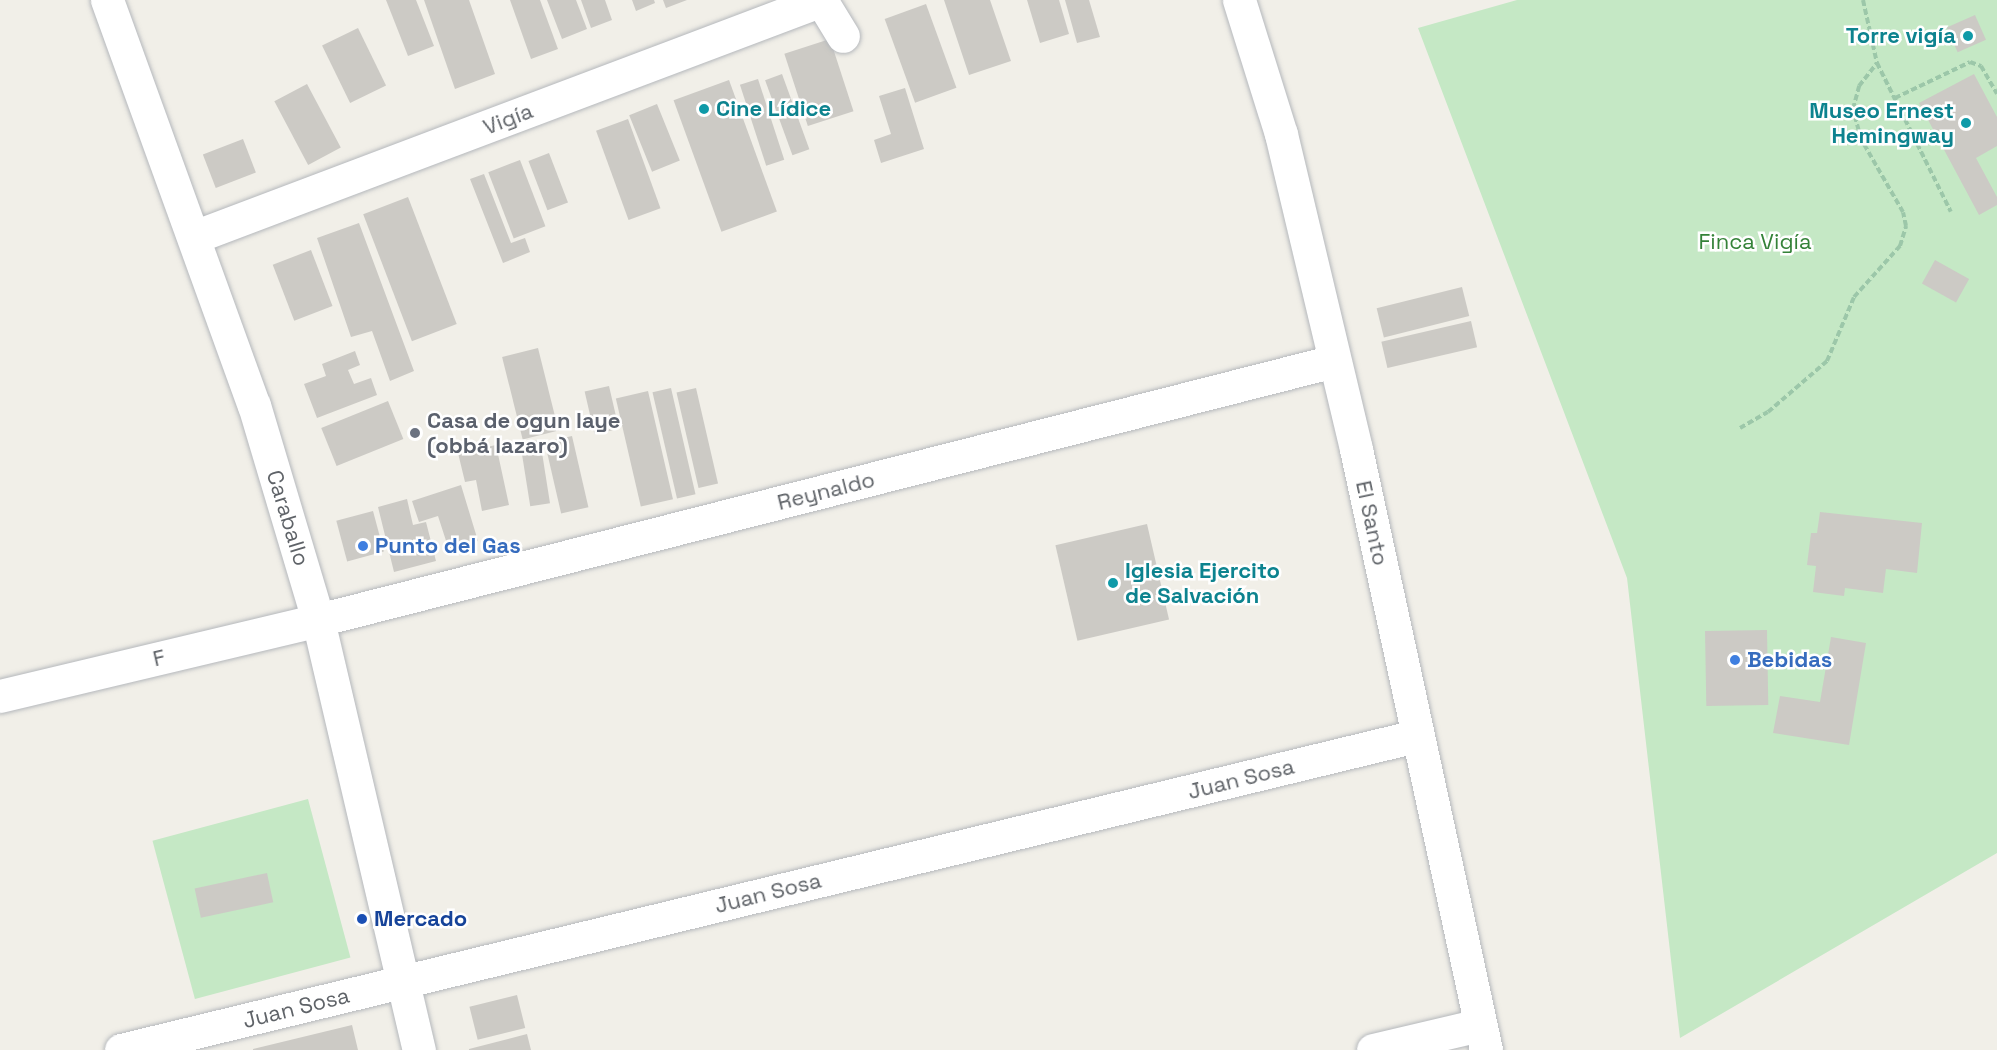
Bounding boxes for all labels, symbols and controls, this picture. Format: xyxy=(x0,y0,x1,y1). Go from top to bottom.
place label: Torre vigía xyxy=(1846,23,1956,49)
marker: Torre vigía xyxy=(1961,29,1975,43)
place label: Cine Lídice xyxy=(716,96,831,122)
place label: Museo Ernest Hemingway xyxy=(1809,97,1954,148)
street label: Vigía xyxy=(479,98,537,140)
marker: Cine Lídice xyxy=(697,102,711,116)
marker: Museo Ernest Hemingway xyxy=(1959,116,1973,130)
park label: Finca Vigía xyxy=(1698,229,1812,255)
place label: Casa de ogun laye (obbá lazaro) xyxy=(427,407,621,458)
marker: Casa de ogun laye (obbá lazaro) xyxy=(408,426,422,440)
street label: Reynaldo xyxy=(774,466,878,516)
street label: Caraballo xyxy=(261,467,315,569)
street label: El Santo xyxy=(1350,478,1394,568)
place label: Punto del Gas xyxy=(375,533,521,559)
marker: Punto del Gas xyxy=(356,539,370,553)
place label: Iglesia Ejercito de Salvación xyxy=(1125,557,1280,608)
marker: Iglesia Ejercito de Salvación xyxy=(1106,576,1120,590)
street label: F xyxy=(150,644,168,672)
place label: Bebidas xyxy=(1747,647,1832,673)
marker: Bebidas xyxy=(1728,653,1742,667)
street label: Juan Sosa xyxy=(1185,753,1297,805)
street label: Juan Sosa xyxy=(712,867,824,919)
place label: Mercado xyxy=(374,906,467,932)
marker: Mercado xyxy=(355,912,369,926)
street label: Juan Sosa xyxy=(240,982,352,1034)

